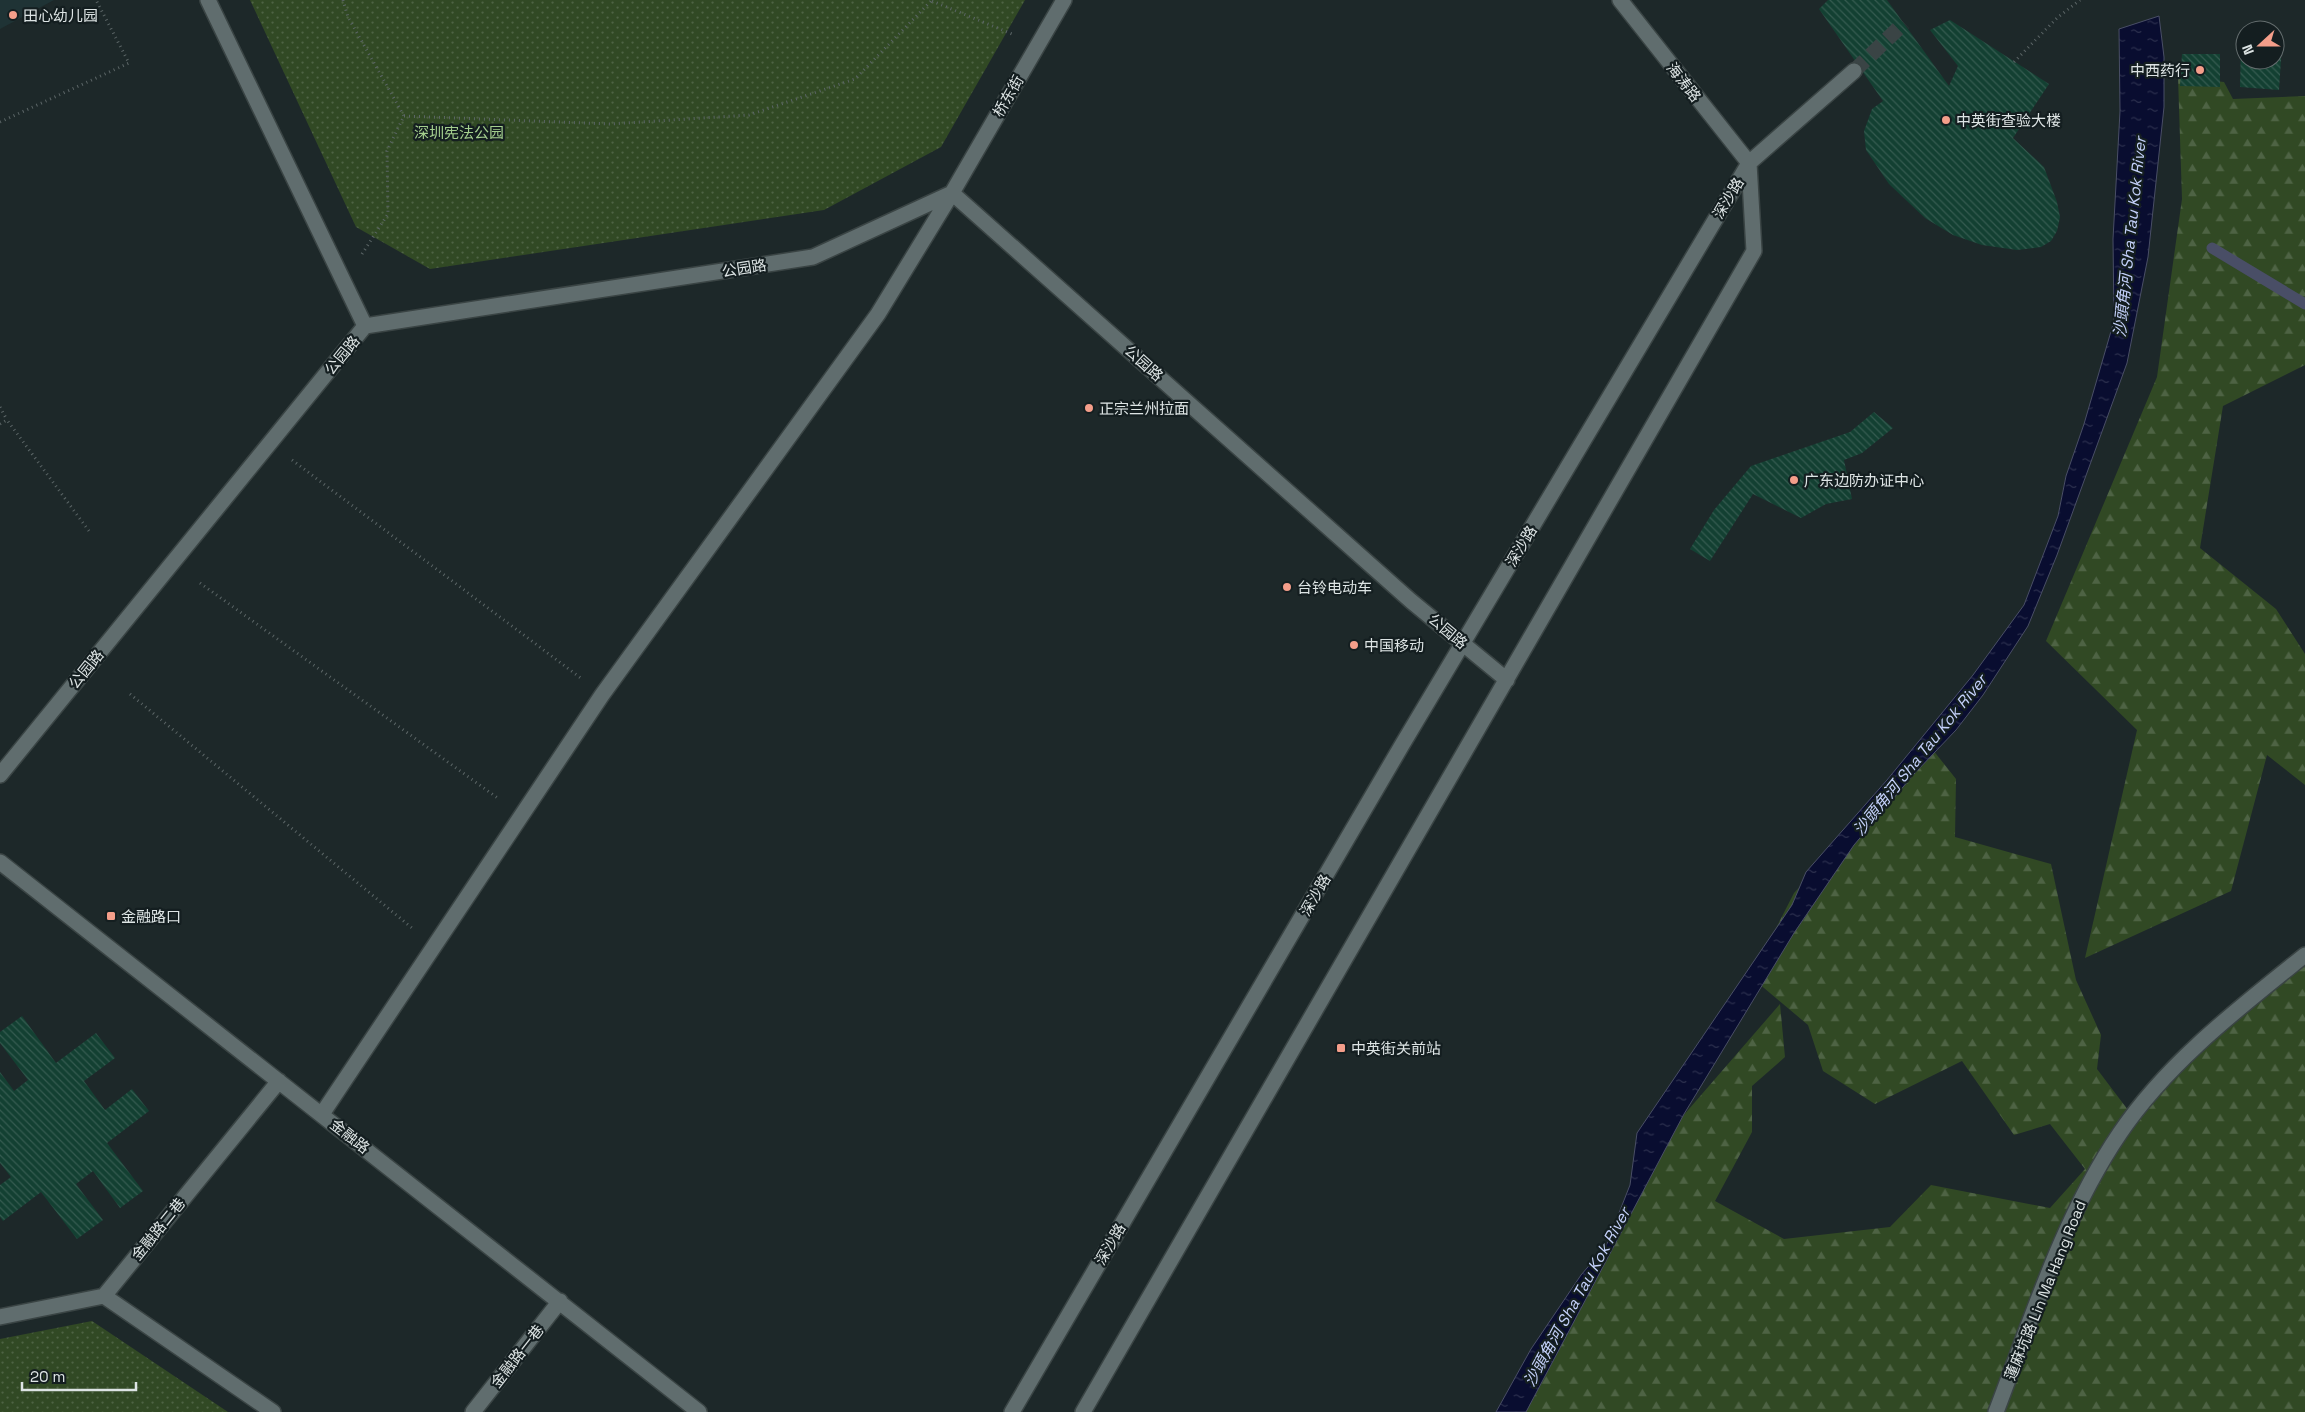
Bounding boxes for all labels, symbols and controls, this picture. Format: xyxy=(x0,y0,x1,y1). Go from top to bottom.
place label: 田心幼儿园 xyxy=(23,6,98,25)
marker: 田心幼儿园 xyxy=(7,9,19,21)
north arrow xyxy=(2235,20,2285,70)
text: N xyxy=(2238,42,2258,57)
street label: 海涛路 xyxy=(1663,58,1705,106)
place label: 中西药行 xyxy=(2130,61,2190,80)
marker: 中西药行 xyxy=(2194,64,2206,76)
street label: 桥东街 xyxy=(989,72,1027,120)
place label: 中英街查验大楼 xyxy=(1956,111,2061,130)
marker: 中英街查验大楼 xyxy=(1940,114,1952,126)
park label: 深圳宪法公园 xyxy=(414,123,504,142)
water label: 沙頭角河 Sha Tau Kok River xyxy=(2109,134,2151,338)
street label: 深沙路 xyxy=(1708,174,1748,222)
street label: 公园路 xyxy=(720,255,768,281)
street label: 公园路 xyxy=(320,332,364,378)
street label: 公园路 xyxy=(1121,341,1167,385)
place label: 正宗兰州拉面 xyxy=(1099,399,1189,418)
marker: 正宗兰州拉面 xyxy=(1083,402,1095,414)
place label: 广东边防办证中心 xyxy=(1804,471,1924,490)
marker: 广东边防办证中心 xyxy=(1788,474,1800,486)
street label: 深沙路 xyxy=(1501,522,1541,570)
place label: 台铃电动车 xyxy=(1297,578,1372,597)
marker: 台铃电动车 xyxy=(1281,581,1293,593)
street label: 公园路 xyxy=(1425,609,1471,653)
place label: 中国移动 xyxy=(1364,636,1424,655)
marker: 中国移动 xyxy=(1348,639,1360,651)
street label: 公园路 xyxy=(64,646,108,692)
water label: 沙頭角河 Sha Tau Kok River xyxy=(1848,669,1993,840)
street label: 深沙路 xyxy=(1296,871,1334,919)
place label: 金融路口 xyxy=(121,907,181,926)
marker: 金融路口 xyxy=(105,910,117,922)
place label: 中英街关前站 xyxy=(1351,1039,1441,1058)
marker: 中英街关前站 xyxy=(1335,1042,1347,1054)
street label: 金融路 xyxy=(326,1115,374,1157)
street label: 金融路二巷 xyxy=(127,1194,189,1264)
street label: 蓮麻坑路 Lin Ma Hang Road xyxy=(2000,1197,2090,1383)
water label: 沙頭角河 Sha Tau Kok River xyxy=(1519,1202,1636,1390)
street label: 深沙路 xyxy=(1091,1220,1129,1268)
street label: 金融路一巷 xyxy=(486,1321,548,1391)
scale bar xyxy=(22,1360,136,1392)
text: 20 m xyxy=(30,1367,65,1386)

